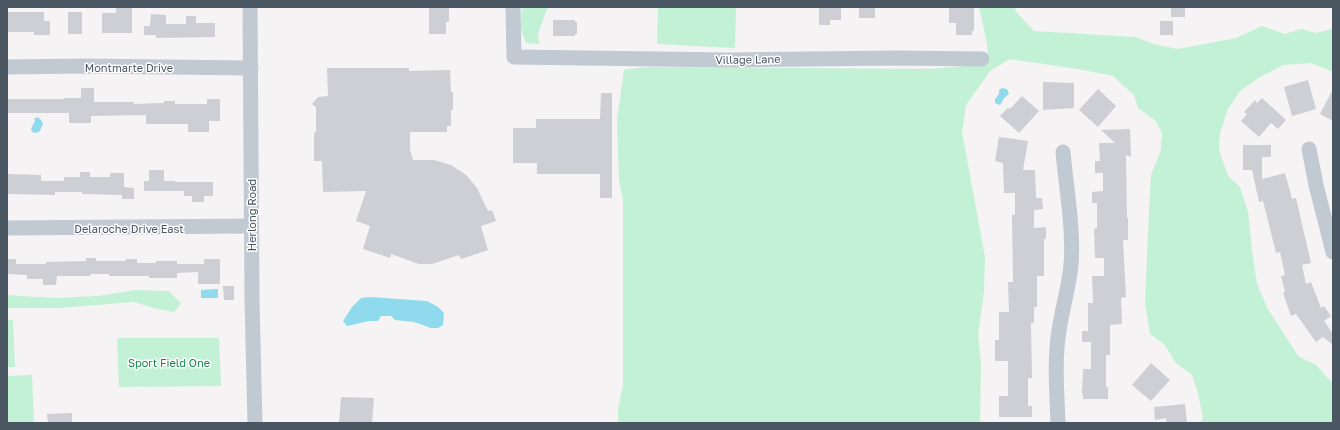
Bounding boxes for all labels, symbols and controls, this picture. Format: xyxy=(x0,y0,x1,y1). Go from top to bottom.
street label: Village Lane xyxy=(715,52,781,66)
street label: Montmarte Drive xyxy=(85,61,173,74)
street label: Herlong Road xyxy=(245,179,258,251)
street label: Delaroche Drive East xyxy=(74,222,184,235)
park label: Sport Field One xyxy=(128,356,210,369)

